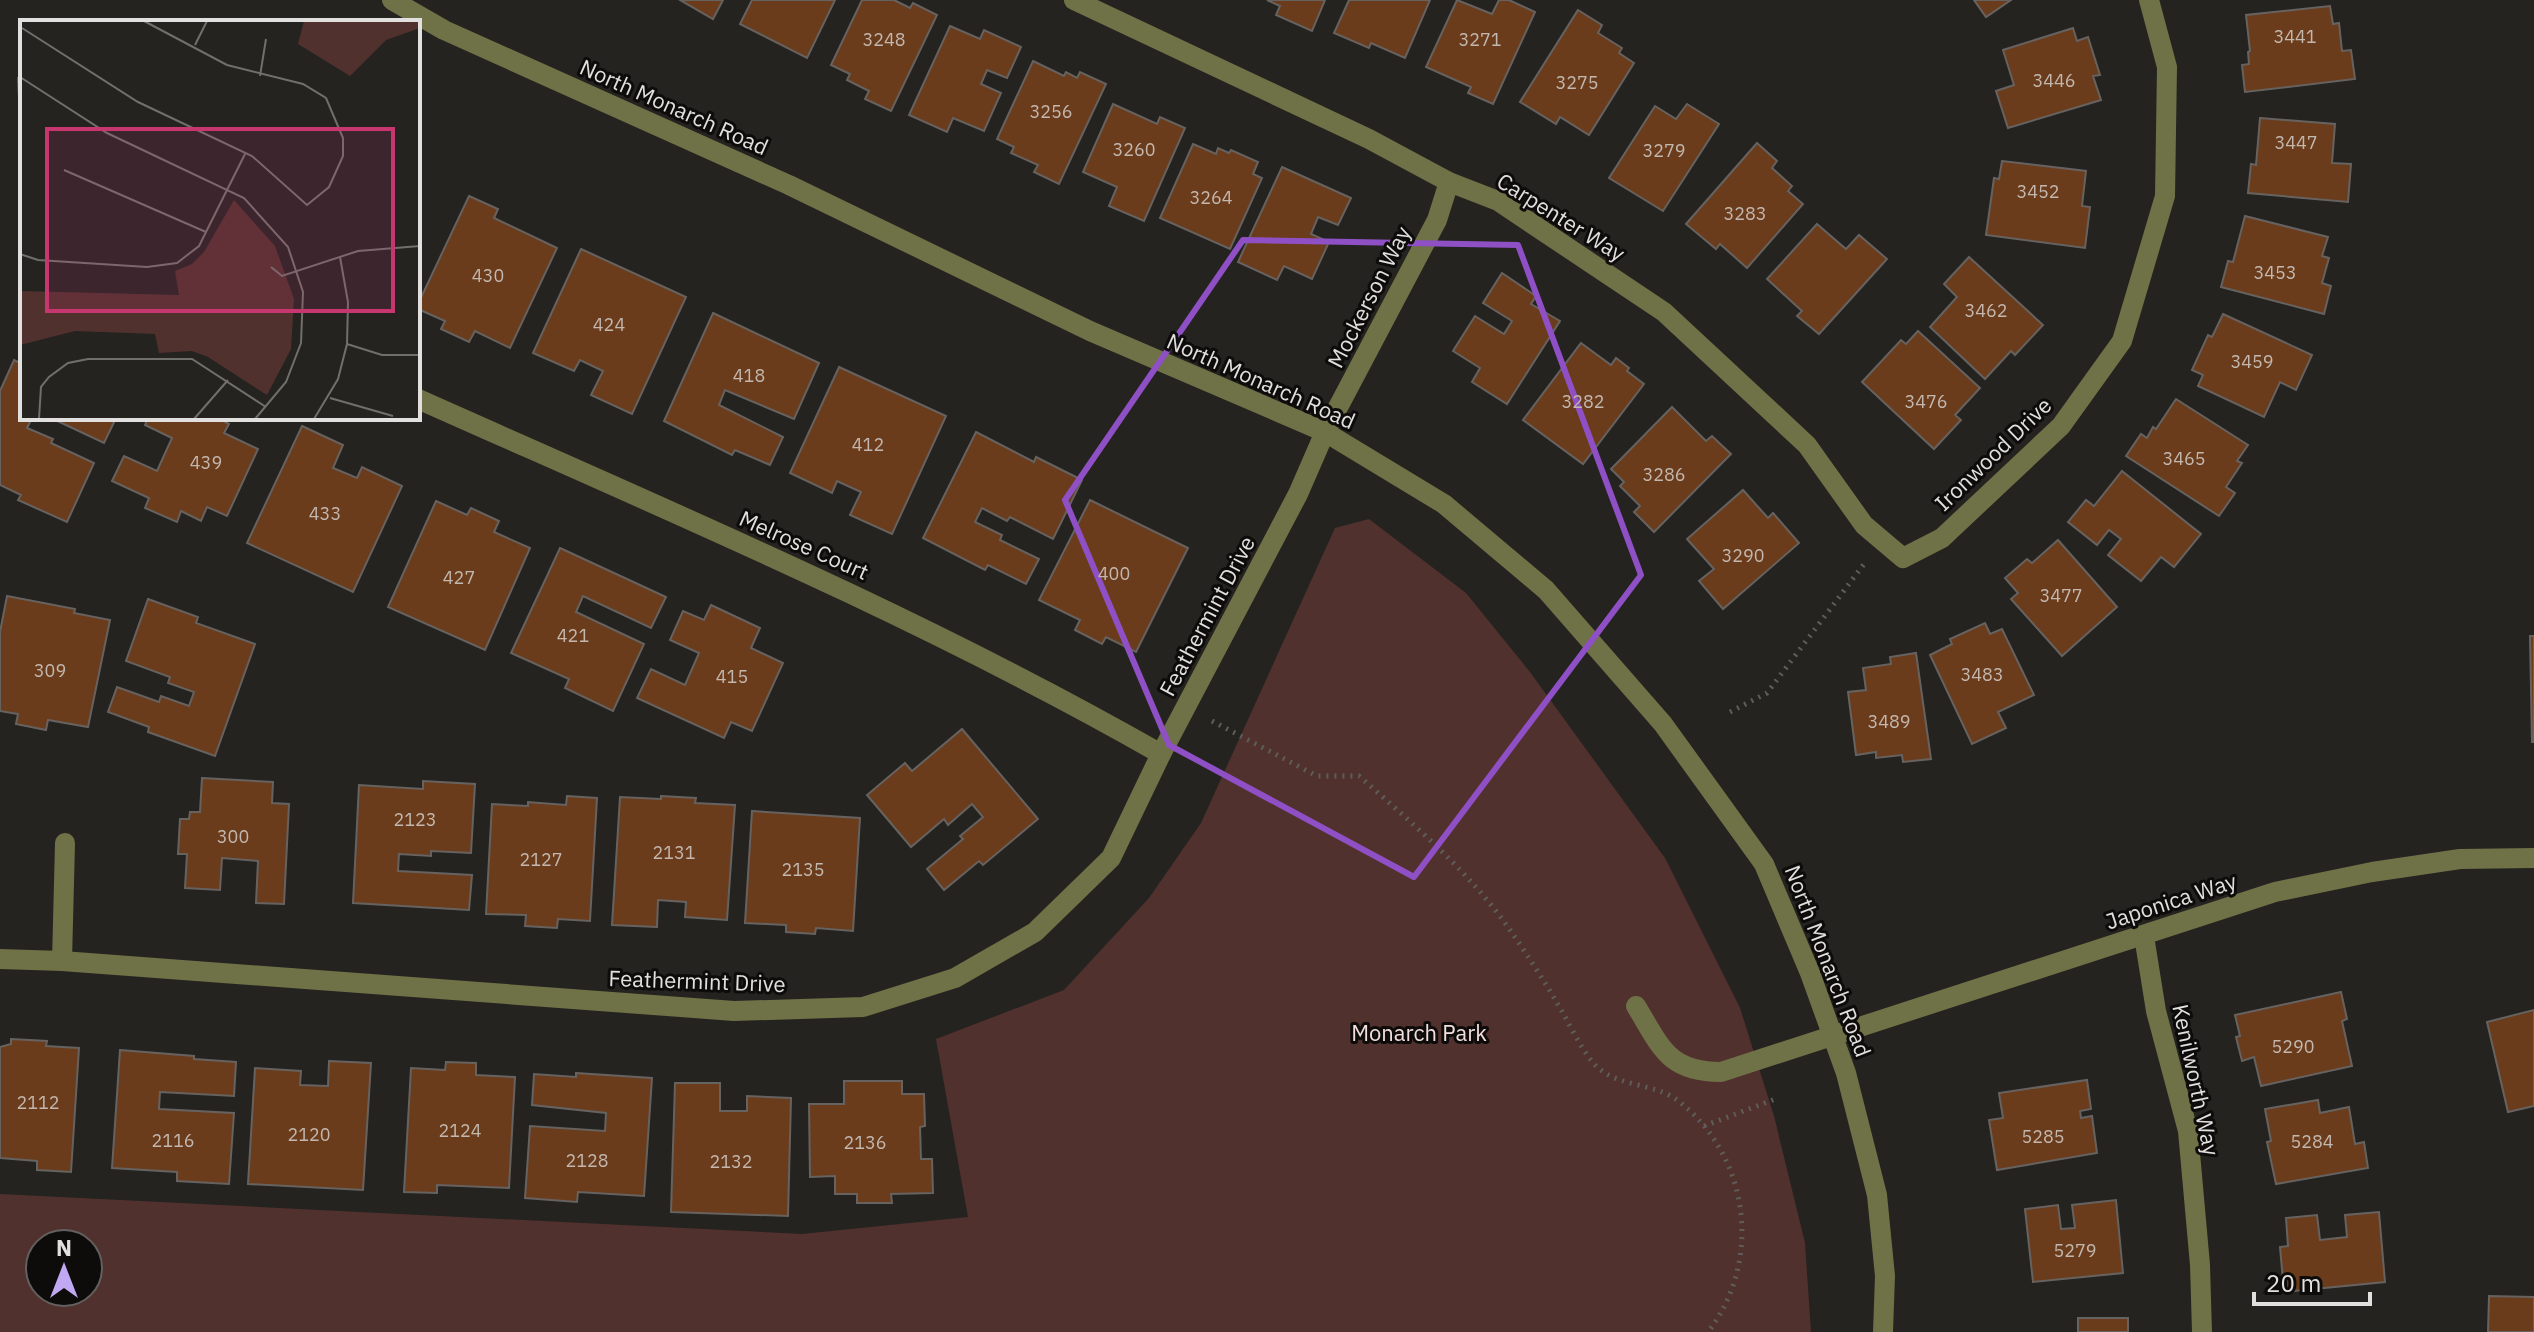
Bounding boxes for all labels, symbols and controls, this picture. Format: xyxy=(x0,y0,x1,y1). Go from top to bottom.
inset map xyxy=(20,20,420,420)
house number: 3441 xyxy=(2273,25,2317,48)
house number: 3248 xyxy=(862,28,906,51)
house number: 3271 xyxy=(1458,28,1502,51)
street label: North Monarch Road xyxy=(576,52,773,161)
house number: 3446 xyxy=(2032,69,2076,92)
house number: 3275 xyxy=(1555,71,1599,94)
house number: 3256 xyxy=(1029,100,1073,123)
house number: 3447 xyxy=(2274,131,2318,154)
house number: 3260 xyxy=(1112,138,1156,161)
house number: 3279 xyxy=(1642,139,1686,162)
street label: Carpenter Way xyxy=(1492,166,1631,268)
house number: 3452 xyxy=(2016,180,2060,203)
house number: 3264 xyxy=(1189,186,1233,209)
house number: 3283 xyxy=(1723,202,1767,225)
street label: Mockerson Way xyxy=(1320,221,1417,373)
house number: 3453 xyxy=(2253,261,2297,284)
house number: 430 xyxy=(472,264,504,287)
house number: 3462 xyxy=(1964,299,2008,322)
house number: 424 xyxy=(593,313,625,336)
street label: North Monarch Road xyxy=(1163,326,1360,435)
house number: 3459 xyxy=(2230,350,2274,373)
house number: 418 xyxy=(733,364,765,387)
house number: 3282 xyxy=(1561,390,1605,413)
house number: 3476 xyxy=(1904,390,1948,413)
street label: Ironwood Drive xyxy=(1928,390,2057,517)
house number: 412 xyxy=(852,433,884,456)
house number: 3465 xyxy=(2162,447,2206,470)
house number: 439 xyxy=(190,451,222,474)
house number: 3286 xyxy=(1642,463,1686,486)
house number: 433 xyxy=(309,502,341,525)
street label: Melrose Court xyxy=(735,503,873,586)
street label: Feathermint Drive xyxy=(1152,531,1261,701)
house number: 3290 xyxy=(1721,544,1765,567)
house number: 400 xyxy=(1098,562,1130,585)
house number: 427 xyxy=(443,566,475,589)
house number: 3477 xyxy=(2039,584,2083,607)
house number: 421 xyxy=(557,624,589,647)
house number: 309 xyxy=(34,659,66,682)
house number: 3483 xyxy=(1960,663,2004,686)
house number: 415 xyxy=(716,665,748,688)
house number: 3489 xyxy=(1867,710,1911,733)
house number: 2123 xyxy=(393,808,437,831)
house number: 300 xyxy=(217,825,249,848)
house number: 2131 xyxy=(652,841,696,864)
house number: 2127 xyxy=(519,848,563,871)
house number: 2135 xyxy=(781,858,825,881)
street label: North Monarch Road xyxy=(1779,861,1878,1061)
street label: Japonica Way xyxy=(2102,866,2240,935)
street label: Feathermint Drive xyxy=(608,963,786,998)
street label: Kenilworth Way xyxy=(2166,1002,2227,1158)
park label: Monarch Park xyxy=(1351,1018,1487,1047)
house number: 5290 xyxy=(2271,1035,2315,1058)
house number: 2112 xyxy=(16,1091,60,1114)
house number: 2124 xyxy=(438,1119,482,1142)
house number: 2120 xyxy=(287,1123,331,1146)
house number: 5285 xyxy=(2021,1125,2065,1148)
house number: 2116 xyxy=(151,1129,195,1152)
house number: 5284 xyxy=(2290,1130,2334,1153)
house number: 2136 xyxy=(843,1131,887,1154)
house number: 2128 xyxy=(565,1149,609,1172)
house number: 2132 xyxy=(709,1150,753,1173)
north arrow xyxy=(24,1228,104,1308)
text: N xyxy=(56,1233,72,1262)
house number: 5279 xyxy=(2053,1239,2097,1262)
scale bar xyxy=(2254,1256,2370,1306)
text: 20 m xyxy=(2266,1267,2321,1299)

